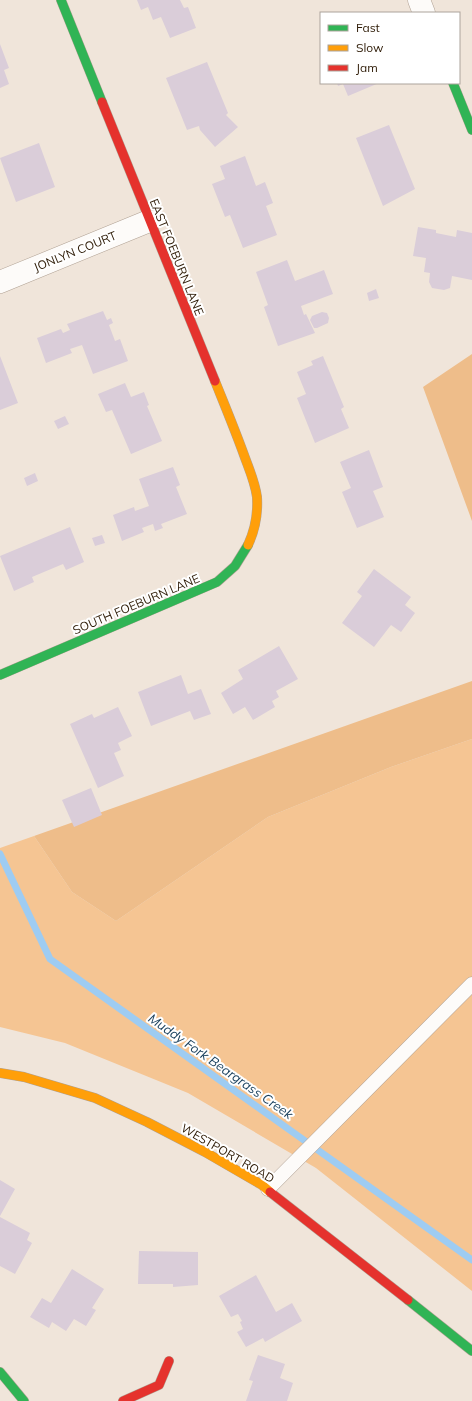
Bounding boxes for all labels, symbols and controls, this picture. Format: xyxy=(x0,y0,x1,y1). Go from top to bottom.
legend xyxy=(320,12,460,84)
text: Fast xyxy=(356,20,380,35)
text: Slow xyxy=(356,40,384,55)
text: Jam xyxy=(356,60,378,75)
street label: EAST FOEBURN LANE xyxy=(147,196,207,318)
street label: JONLYN COURT xyxy=(31,227,119,274)
street label: SOUTH FOEBURN LANE xyxy=(70,570,202,638)
water label: Muddy Fork Beargrass Creek xyxy=(145,1010,297,1122)
street label: WESTPORT ROAD xyxy=(179,1120,277,1186)

